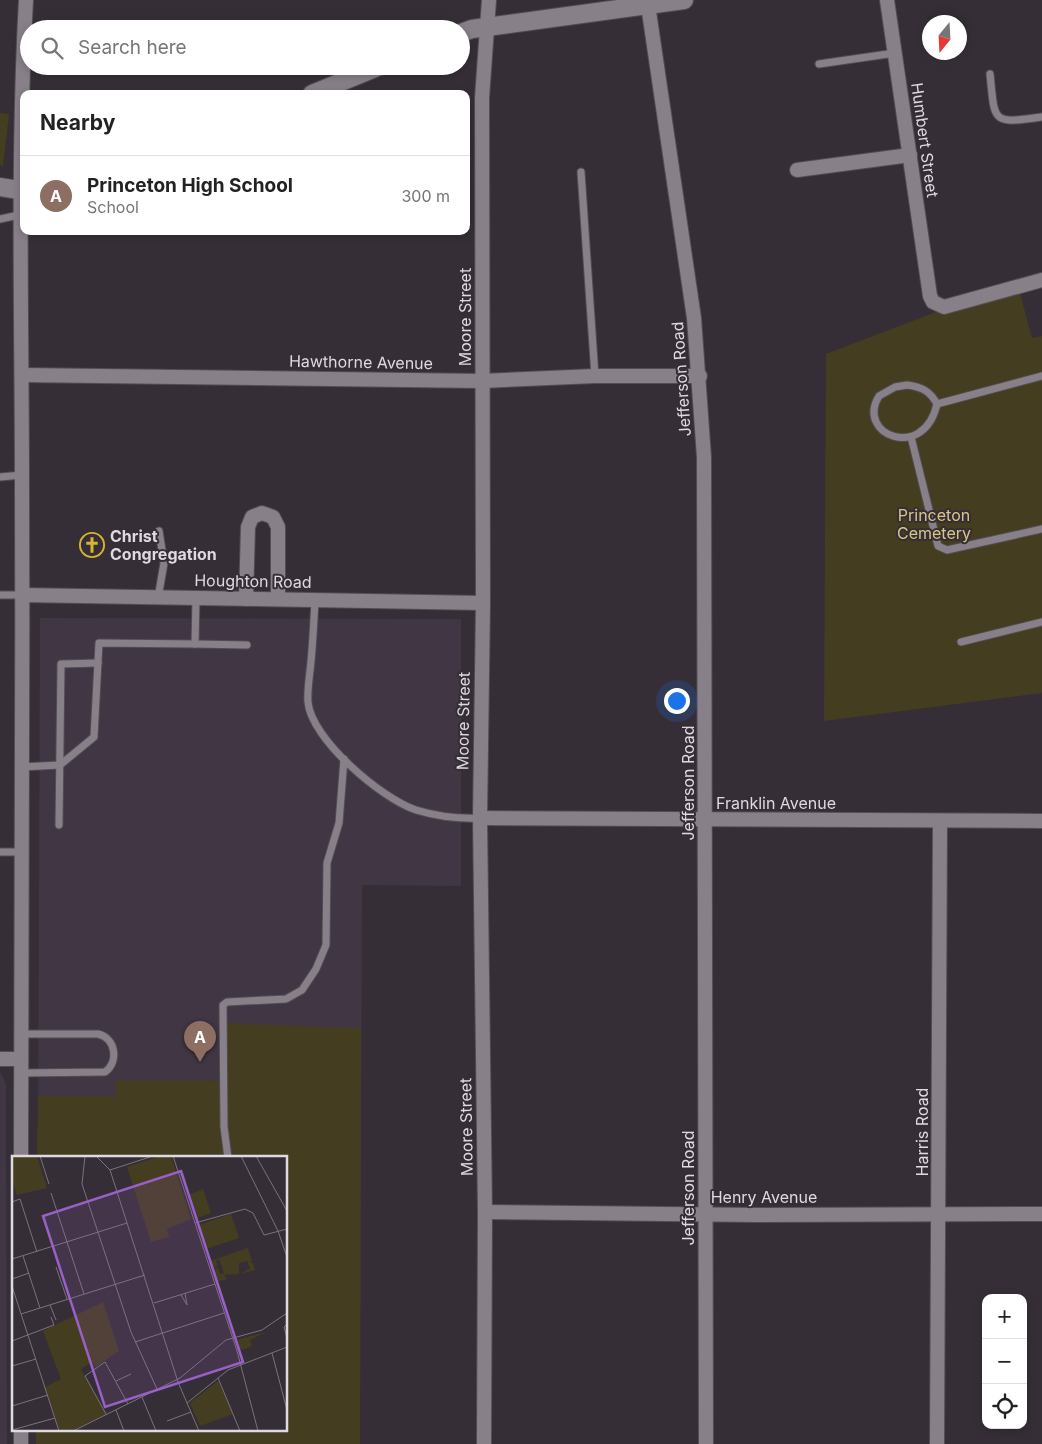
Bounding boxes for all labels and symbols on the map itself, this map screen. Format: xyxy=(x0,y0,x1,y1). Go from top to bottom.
north arrow xyxy=(922,15,967,60)
street label: Humbert Street xyxy=(907,81,943,199)
street label: Moore Street xyxy=(455,268,475,366)
street label: Jefferson Road xyxy=(667,321,695,437)
street label: Hawthorne Avenue xyxy=(289,351,433,373)
park label: Princeton Cemetery xyxy=(897,505,971,543)
place label: Christ Congregation xyxy=(110,526,217,564)
church icon: Christ Congregation xyxy=(79,532,105,558)
street label: Houghton Road xyxy=(194,570,312,592)
street label: Moore Street xyxy=(452,672,474,770)
your location xyxy=(664,688,690,714)
street label: Jefferson Road xyxy=(678,725,698,841)
street label: Franklin Avenue xyxy=(716,793,836,813)
pin: A xyxy=(184,1021,216,1062)
street label: Moore Street xyxy=(455,1078,477,1176)
street label: Harris Road xyxy=(912,1088,932,1176)
street label: Jefferson Road xyxy=(678,1130,698,1246)
inset map xyxy=(12,1156,288,1432)
street label: Henry Avenue xyxy=(711,1187,817,1207)

